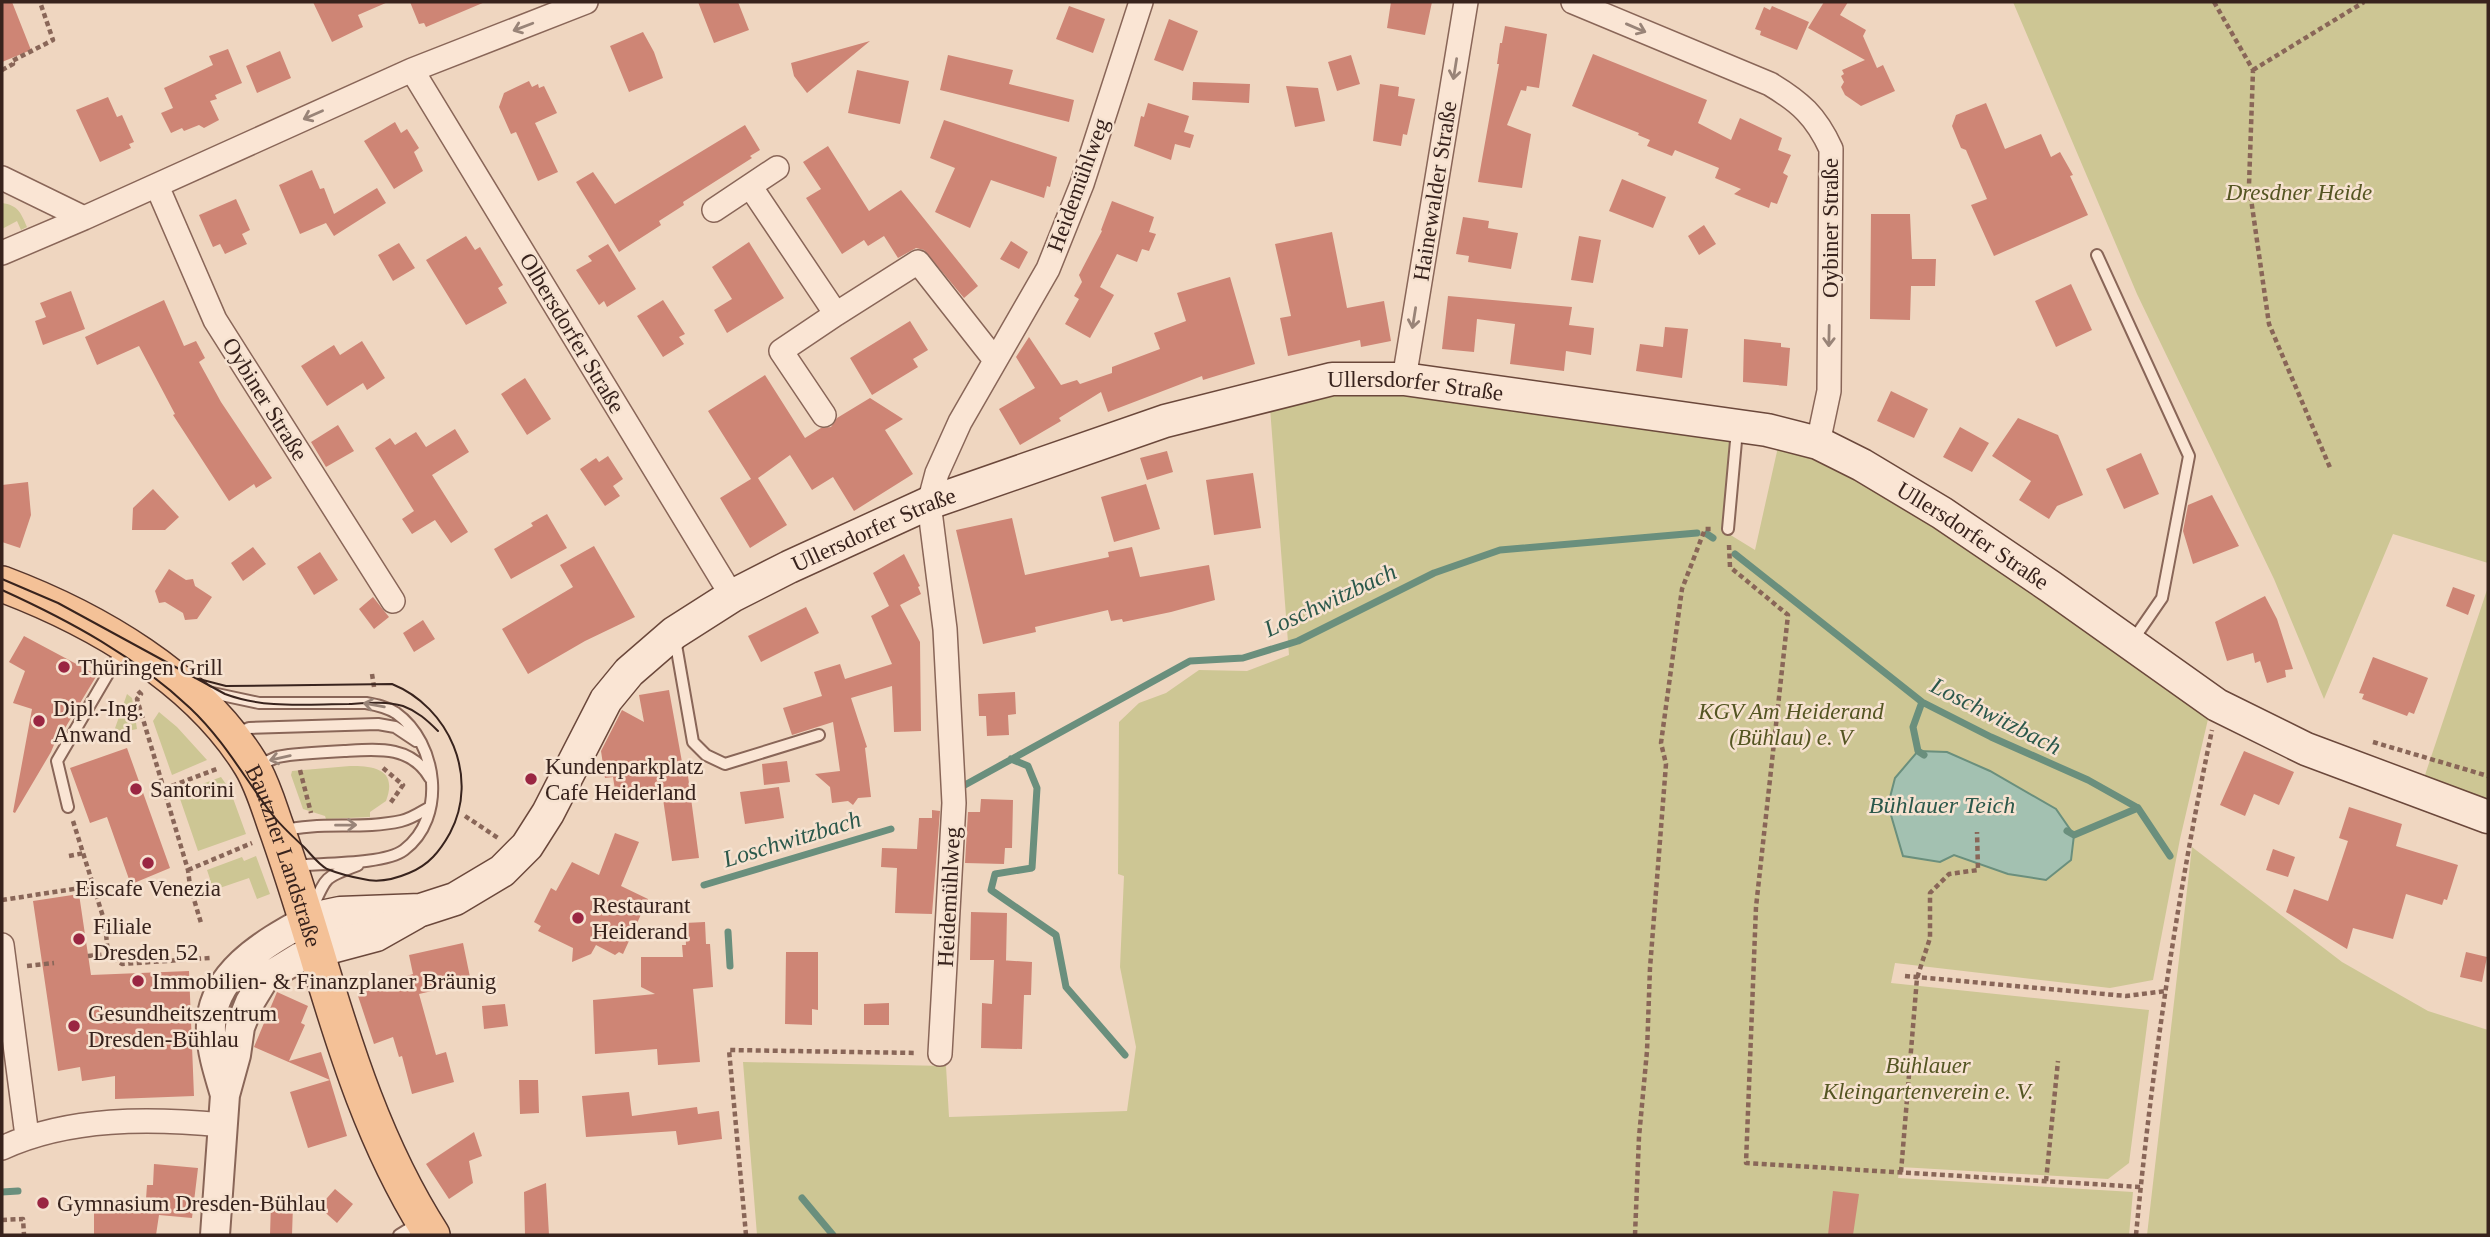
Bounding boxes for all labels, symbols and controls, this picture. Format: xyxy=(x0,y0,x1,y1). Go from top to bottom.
one-way arrow xyxy=(512,21,534,34)
one-way arrow xyxy=(1624,22,1646,35)
one-way arrow xyxy=(1448,57,1461,80)
street label: Hainewalder Straße xyxy=(1408,99,1462,283)
one-way arrow xyxy=(303,109,324,122)
street label: Heidemühlweg xyxy=(1042,114,1114,255)
street label: Oybiner Straße xyxy=(1818,158,1843,298)
park label: Dresdner Heide xyxy=(2225,180,2372,205)
street label: Olbersdorfer Straße xyxy=(514,249,630,417)
one-way arrow xyxy=(1407,306,1420,329)
one-way arrow xyxy=(1822,324,1836,347)
street label: Oybiner Straße xyxy=(217,333,313,465)
street label: Ullersdorfer Straße xyxy=(1327,367,1505,405)
street label: Ullersdorfer Straße xyxy=(1892,476,2054,594)
street label: Ullersdorfer Straße xyxy=(788,482,959,577)
water label: Loschwitzbach xyxy=(1259,558,1400,642)
place label: Thüringen Grill xyxy=(78,655,223,680)
marker: Thüringen Grill xyxy=(56,659,72,675)
water label: Loschwitzbach xyxy=(1926,672,2065,760)
place label: Dipl.-Ing. Anwand xyxy=(53,696,144,747)
one-way arrow xyxy=(363,698,386,712)
park label: KGV Am Heiderand (Bühlau) e. V xyxy=(1697,699,1884,750)
marker: Dipl.-Ing. Anwand xyxy=(31,713,47,729)
one-way arrow xyxy=(269,751,292,765)
place label: Kundenparkplatz Cafe Heiderland xyxy=(545,754,703,805)
street label: Bautzner Landstraße xyxy=(241,760,327,950)
marker: Kundenparkplatz Cafe Heiderland xyxy=(523,771,539,787)
place label: Santorini xyxy=(150,777,234,802)
marker: Santorini xyxy=(128,781,144,797)
water label: Bühlauer Teich xyxy=(1869,792,2015,818)
water label: Loschwitzbach xyxy=(719,806,864,873)
one-way arrow xyxy=(334,818,357,832)
street label: Heidemühlweg xyxy=(933,826,965,968)
marker: Eiscafe Venezia xyxy=(140,855,156,871)
place label: Eiscafe Venezia xyxy=(75,876,221,901)
place label: Restaurant Heiderand xyxy=(592,893,691,944)
marker: Restaurant Heiderand xyxy=(570,910,586,926)
place label: Filiale Dresden 52 xyxy=(93,914,198,965)
marker: Filiale Dresden 52 xyxy=(71,931,87,947)
place label: Immobilien- & Finanzplaner Bräunig xyxy=(152,969,497,994)
marker: Immobilien- & Finanzplaner Bräunig xyxy=(130,973,146,989)
place label: Gesundheitszentrum Dresden-Bühlau xyxy=(88,1001,277,1052)
marker: Gesundheitszentrum Dresden-Bühlau xyxy=(66,1018,82,1034)
park label: Bühlauer Kleingartenverein e. V. xyxy=(1822,1053,2034,1104)
place label: Gymnasium Dresden-Bühlau xyxy=(57,1191,326,1216)
marker: Gymnasium Dresden-Bühlau xyxy=(35,1195,51,1211)

